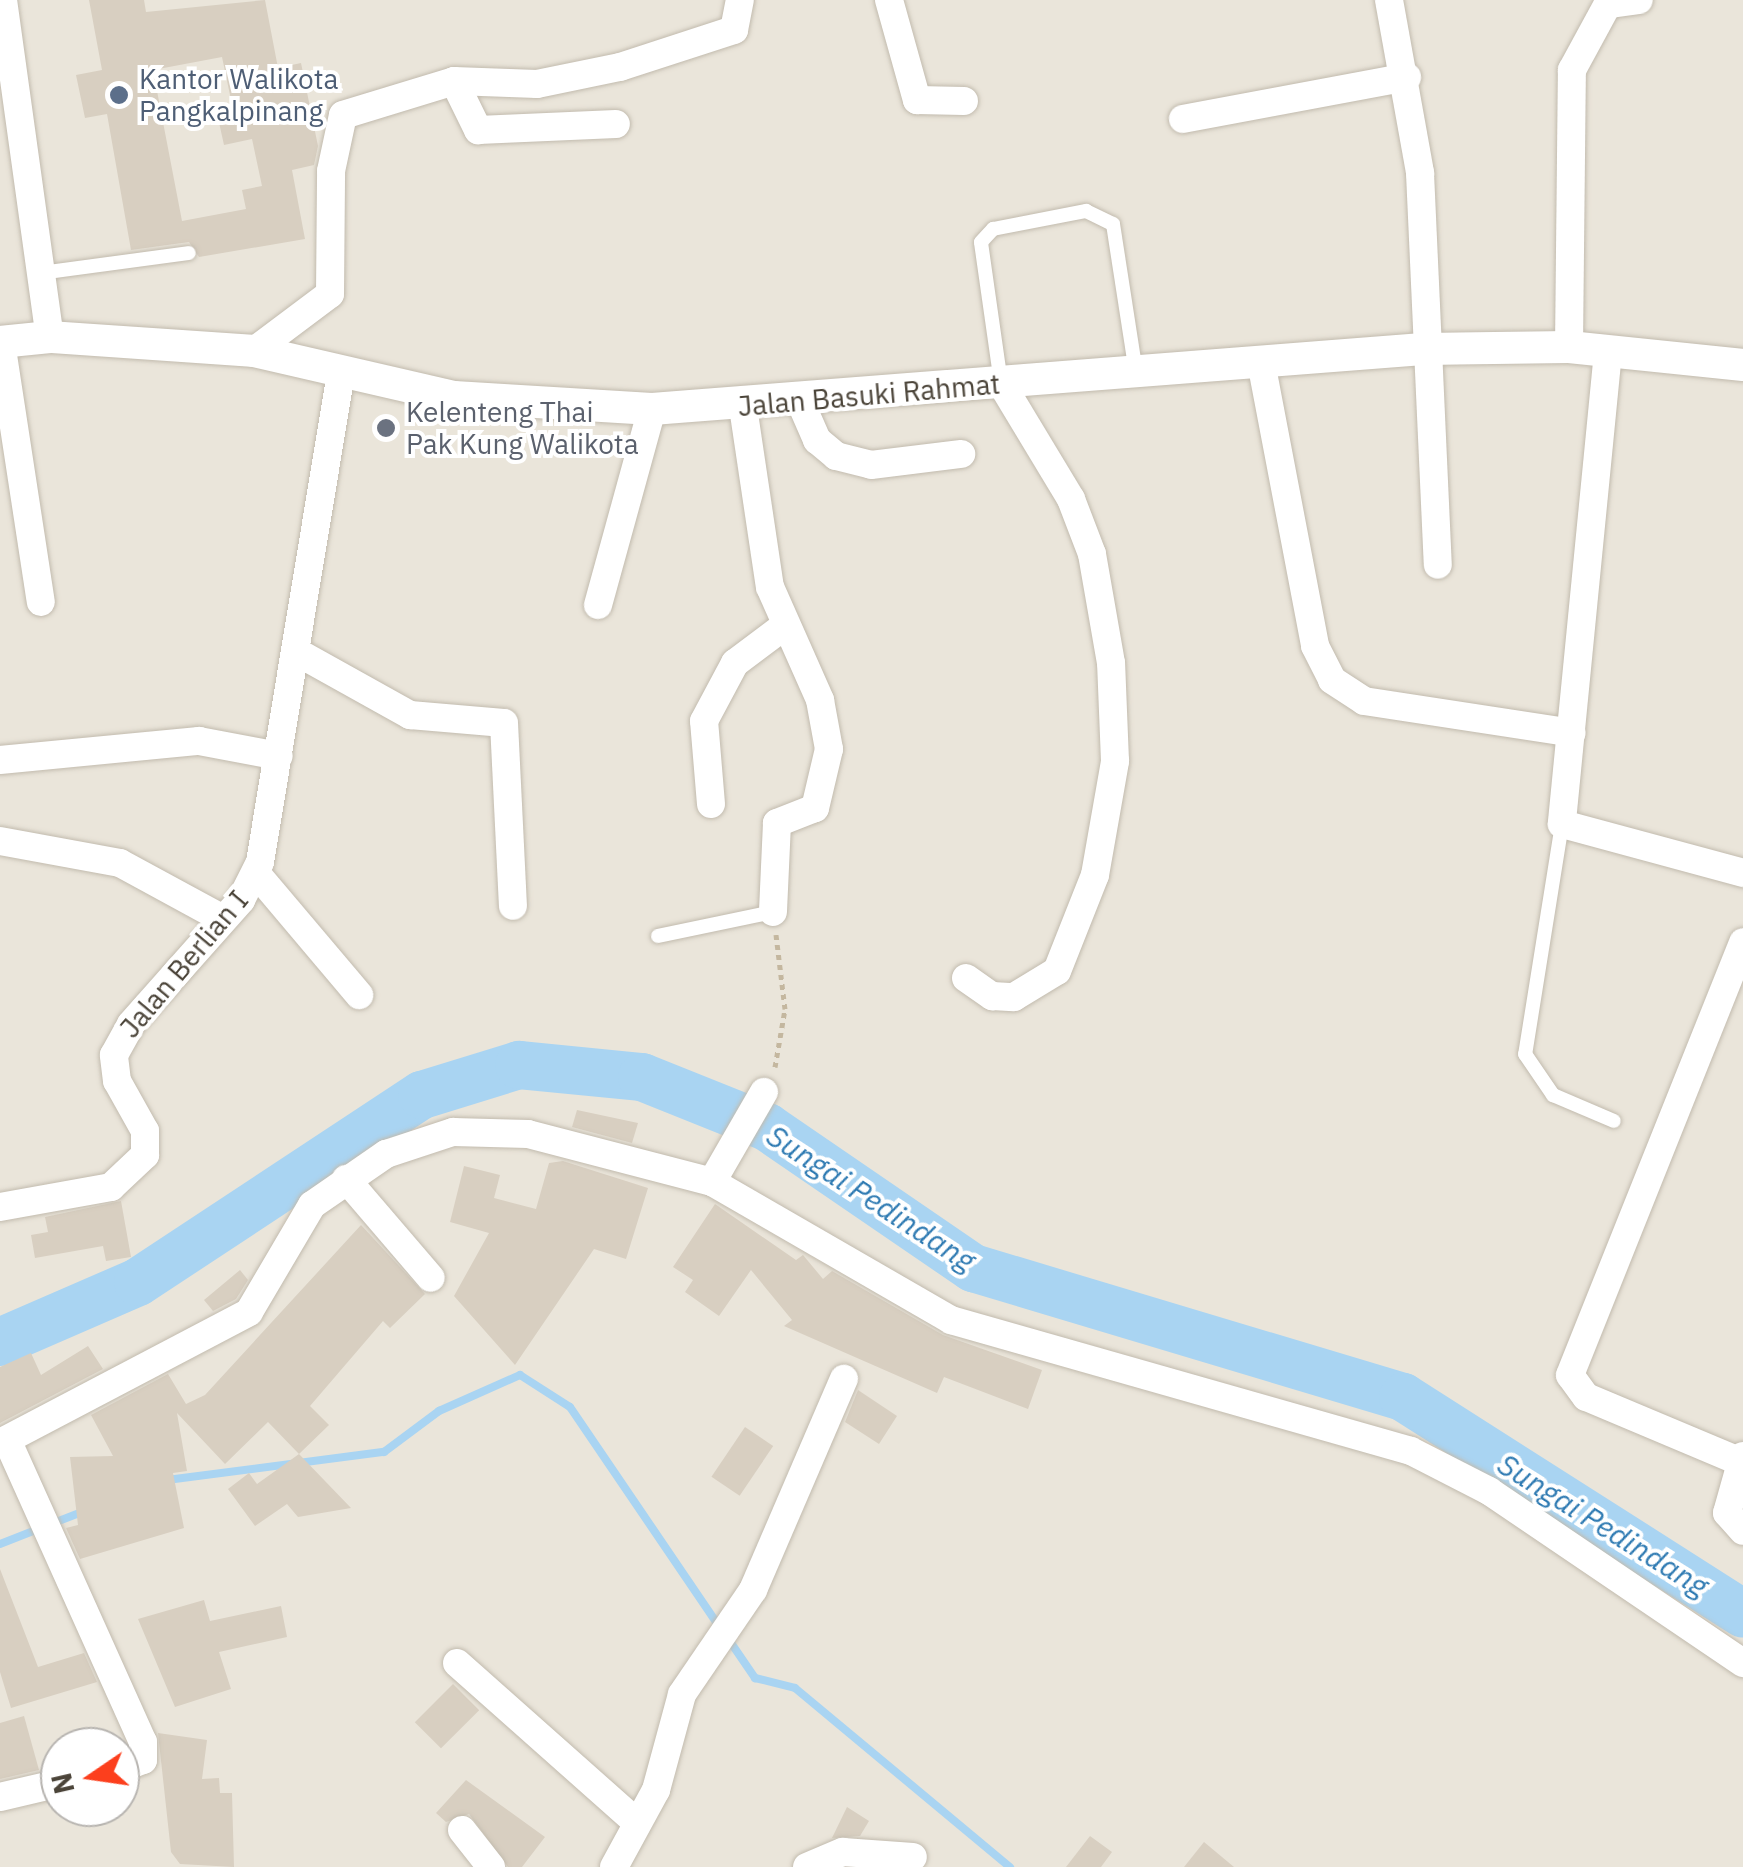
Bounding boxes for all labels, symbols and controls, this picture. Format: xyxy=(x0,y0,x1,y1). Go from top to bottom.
place label: Kantor Walikota Pangkalpinang xyxy=(139,62,338,128)
marker: Kantor Walikota Pangkalpinang xyxy=(108,84,130,106)
street label: Jalan Basuki Rahmat xyxy=(736,367,1002,423)
place label: Kelenteng Thai Pak Kung Walikota xyxy=(406,395,639,461)
marker: Kelenteng Thai Pak Kung Walikota xyxy=(375,417,397,439)
street label: Jalan Berlian I xyxy=(113,884,255,1044)
water label: Sungai Pedindang xyxy=(760,1117,982,1279)
water label: Sungai Pedindang xyxy=(1491,1446,1715,1604)
north arrow xyxy=(40,1727,140,1827)
text: N xyxy=(42,1769,83,1797)

